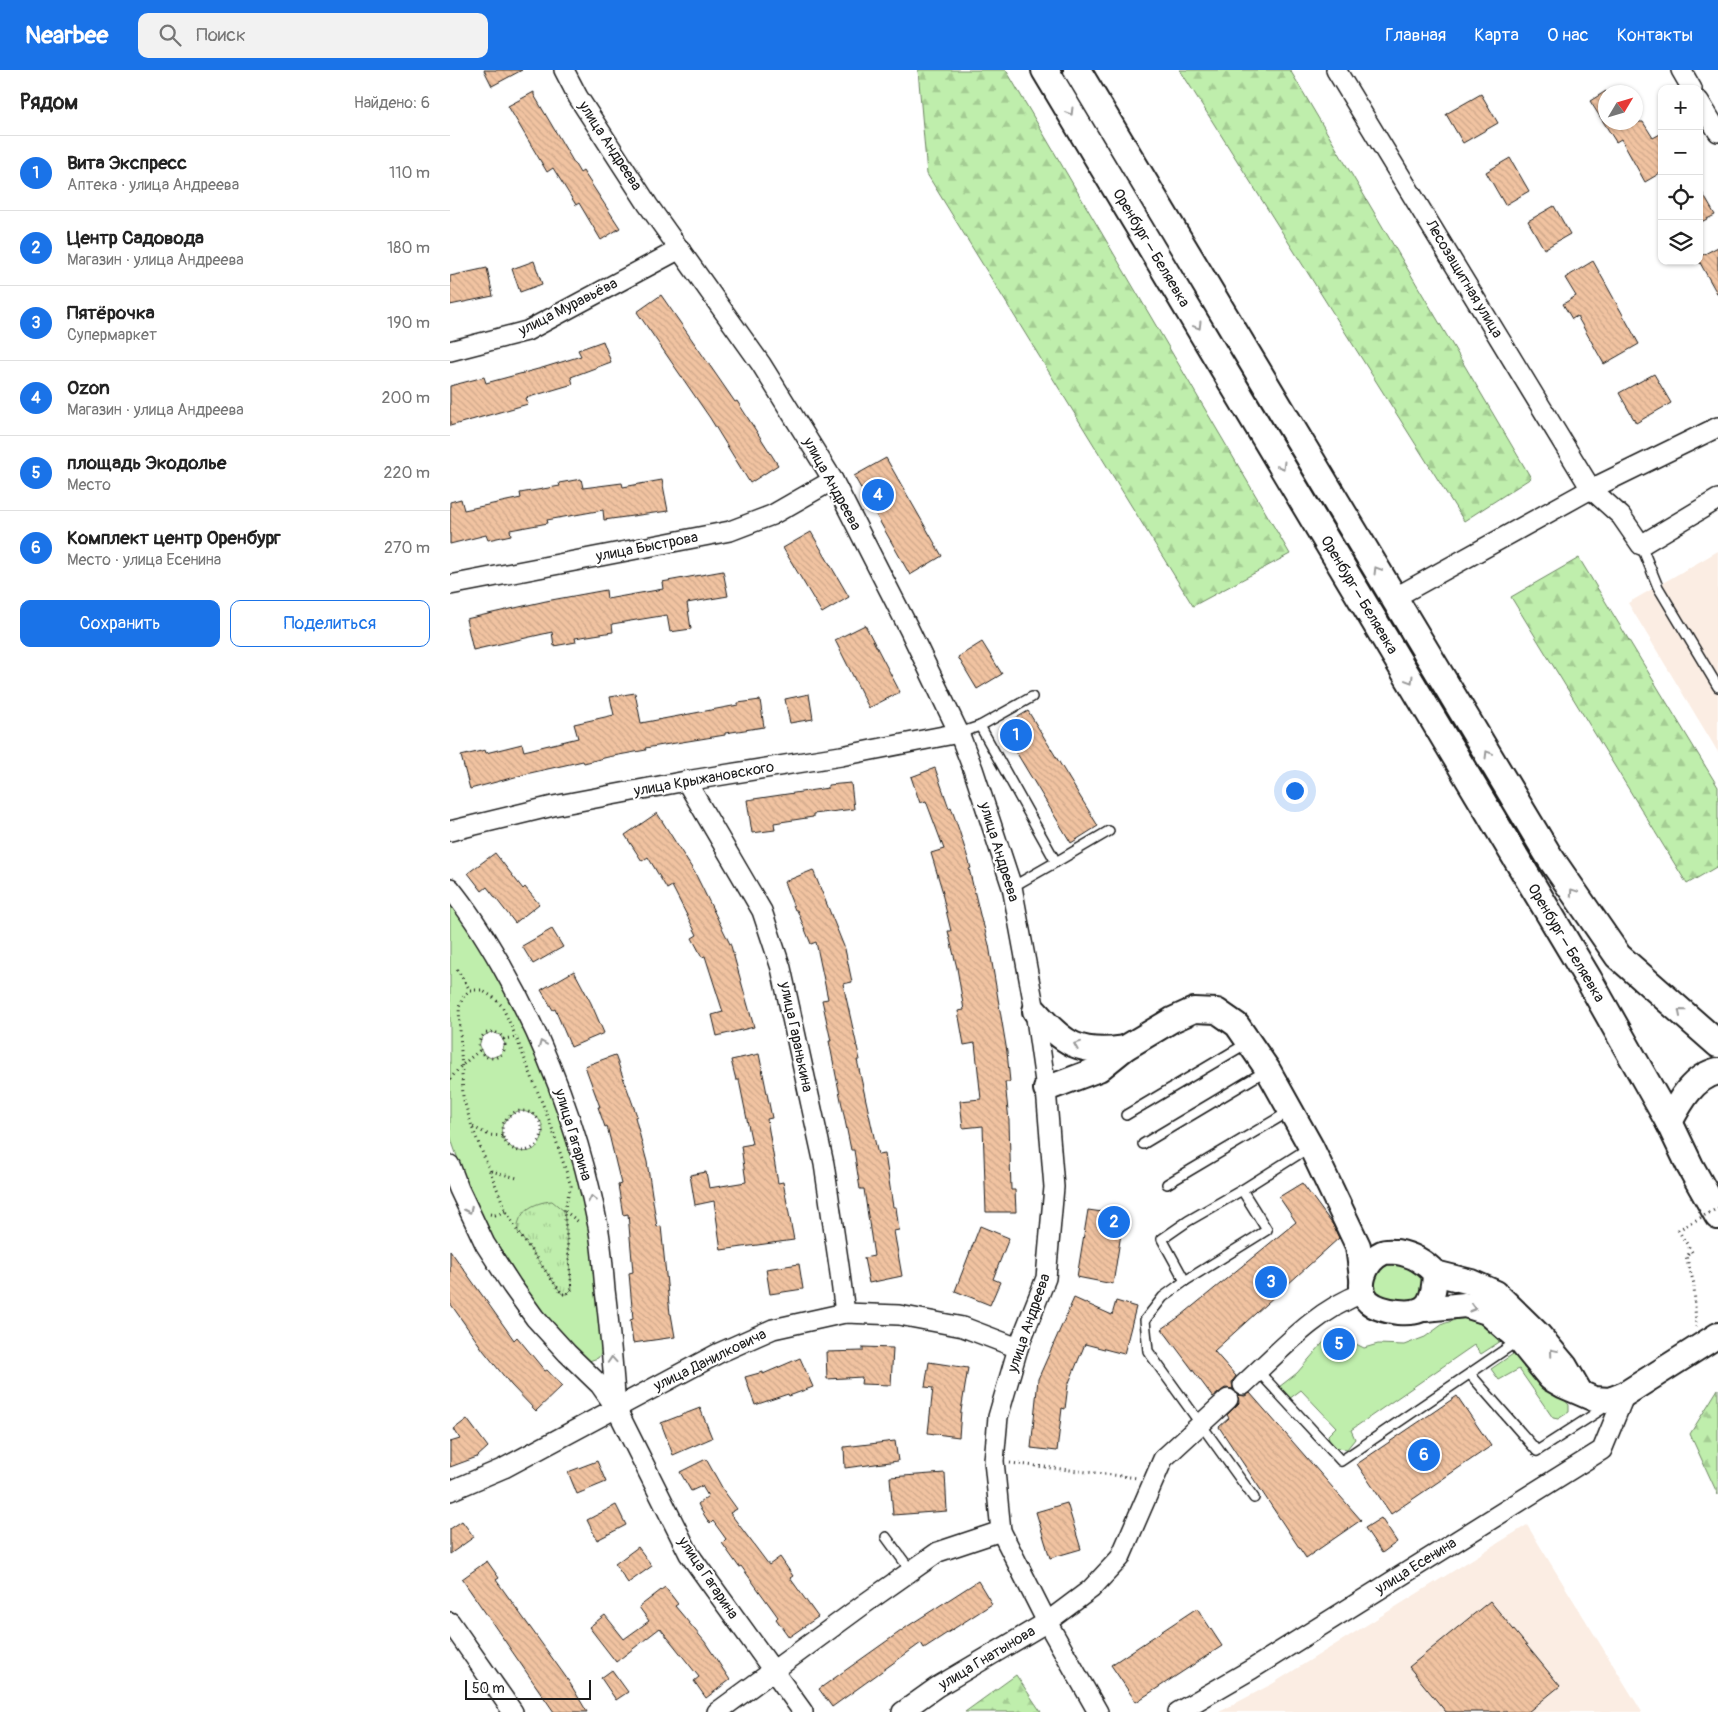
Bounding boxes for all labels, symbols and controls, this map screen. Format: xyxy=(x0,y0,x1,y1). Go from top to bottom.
search box xyxy=(138,13,488,58)
text: Nearbee xyxy=(25,21,108,50)
icon: search xyxy=(156,21,184,49)
text: Поиск xyxy=(196,23,246,47)
text: Главная xyxy=(1385,24,1446,47)
text: Карта xyxy=(1474,24,1519,47)
text: О нас xyxy=(1547,24,1589,47)
text: Контакты xyxy=(1617,24,1693,47)
north arrow xyxy=(1598,85,1643,130)
map controls xyxy=(1658,85,1703,265)
button: + xyxy=(1658,85,1703,130)
text: Рядом xyxy=(20,89,78,116)
text: Найдено: 6 xyxy=(354,93,430,113)
street label: улица Андреева xyxy=(573,97,646,194)
one-way arrow xyxy=(1063,106,1073,115)
button: − xyxy=(1658,130,1703,175)
text: Вита Экспресс xyxy=(67,151,187,175)
text: 1 xyxy=(33,163,39,183)
text: 110 m xyxy=(389,163,430,183)
text: Аптека · улица Андреева xyxy=(67,175,239,195)
button: locate xyxy=(1658,175,1703,220)
street label: Оренбург – Беляевка xyxy=(1108,185,1194,311)
street label: Лесозащитная улица xyxy=(1421,216,1507,342)
button: layers xyxy=(1658,220,1703,265)
text: Центр Садовода xyxy=(67,226,204,250)
text: 2 xyxy=(32,238,40,258)
text: 180 m xyxy=(387,238,430,258)
text: Магазин · улица Андреева xyxy=(67,250,244,270)
street label: улица Муравьёва xyxy=(514,274,621,341)
text: Пятёрочка xyxy=(67,301,155,325)
text: 3 xyxy=(32,313,40,333)
text: 190 m xyxy=(387,313,430,333)
one-way arrow xyxy=(1192,321,1202,330)
text: Супермаркет xyxy=(67,325,157,345)
text: Ozon xyxy=(67,376,110,400)
text: 4 xyxy=(31,388,41,408)
text: 200 m xyxy=(382,388,430,408)
text: Магазин · улица Андреева xyxy=(67,400,244,420)
street label: улица Андреева xyxy=(798,433,865,534)
text: площадь Экодолье xyxy=(67,451,226,475)
one-way arrow xyxy=(1275,460,1285,469)
text: 5 xyxy=(32,463,40,483)
text: 220 m xyxy=(384,463,430,483)
text: Место xyxy=(67,475,111,495)
pin: 4 xyxy=(862,476,894,514)
text: Комплект центр Оренбург xyxy=(67,526,281,550)
street label: улица Быстрова xyxy=(593,528,700,566)
street label: Оренбург – Беляевка xyxy=(1316,532,1402,658)
text: 6 xyxy=(31,538,41,558)
text: 270 m xyxy=(384,538,430,558)
text: Место · улица Есенина xyxy=(67,550,221,570)
one-way arrow xyxy=(1373,567,1383,576)
button: Сохранить xyxy=(20,600,220,647)
button: Поделиться xyxy=(230,600,430,647)
one-way arrow xyxy=(1403,675,1413,684)
pin: 1 xyxy=(1000,716,1032,754)
one-way arrow xyxy=(1484,751,1494,760)
street label: улица Крыжановского xyxy=(631,757,776,801)
your location xyxy=(1282,778,1308,804)
street label: улица Андреева xyxy=(975,799,1023,904)
street label: Оренбург – Беляевка xyxy=(1523,880,1609,1006)
one-way arrow xyxy=(1570,889,1579,898)
street label: улица Гаранькина xyxy=(775,979,817,1094)
one-way arrow xyxy=(1678,1009,1687,1018)
one-way arrow xyxy=(538,1040,548,1049)
one-way arrow xyxy=(1073,1041,1082,1051)
street label: улица Гагарина xyxy=(550,1086,596,1183)
one-way arrow xyxy=(587,1194,598,1203)
pin: 2 xyxy=(1098,1203,1130,1241)
one-way arrow xyxy=(462,1205,473,1214)
pin: 3 xyxy=(1255,1263,1287,1301)
street label: улица Андреева xyxy=(1003,1271,1055,1376)
one-way arrow xyxy=(1468,1302,1477,1312)
street label: улица Данилковича xyxy=(650,1324,769,1396)
pin: 5 xyxy=(1323,1325,1355,1363)
one-way arrow xyxy=(1551,1349,1559,1358)
one-way arrow xyxy=(607,1355,618,1363)
pin: 6 xyxy=(1408,1436,1440,1474)
street label: улица Гагарина xyxy=(673,1532,742,1623)
street label: улица Есенина xyxy=(1371,1534,1460,1599)
street label: улица Гнатынова xyxy=(934,1622,1039,1695)
scale bar xyxy=(465,1677,591,1700)
text: 50 m xyxy=(472,1680,505,1697)

